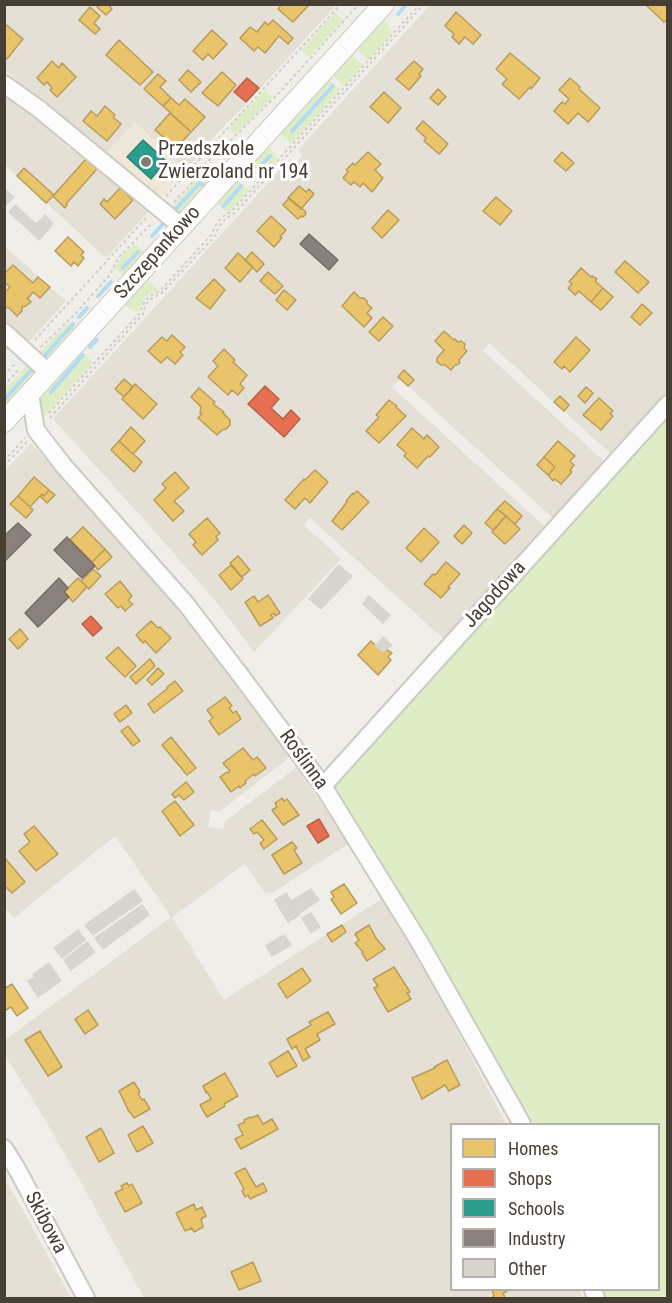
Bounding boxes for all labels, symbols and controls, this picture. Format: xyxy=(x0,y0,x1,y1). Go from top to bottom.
place label: Przedszkole Zwierzoland nr 194 xyxy=(158,138,308,185)
marker: Przedszkole Zwierzoland nr 194 xyxy=(139,155,153,169)
street label: Szczepankowo xyxy=(110,201,206,305)
street label: Jagodowa xyxy=(459,557,531,633)
street label: Roślinna xyxy=(273,725,333,795)
legend xyxy=(450,1123,660,1291)
text: Homes xyxy=(508,1138,558,1159)
text: Shops xyxy=(508,1168,552,1189)
street label: Skibowa xyxy=(19,1188,71,1258)
text: Schools xyxy=(508,1198,565,1219)
text: Industry xyxy=(508,1228,566,1249)
text: Other xyxy=(508,1258,547,1279)

